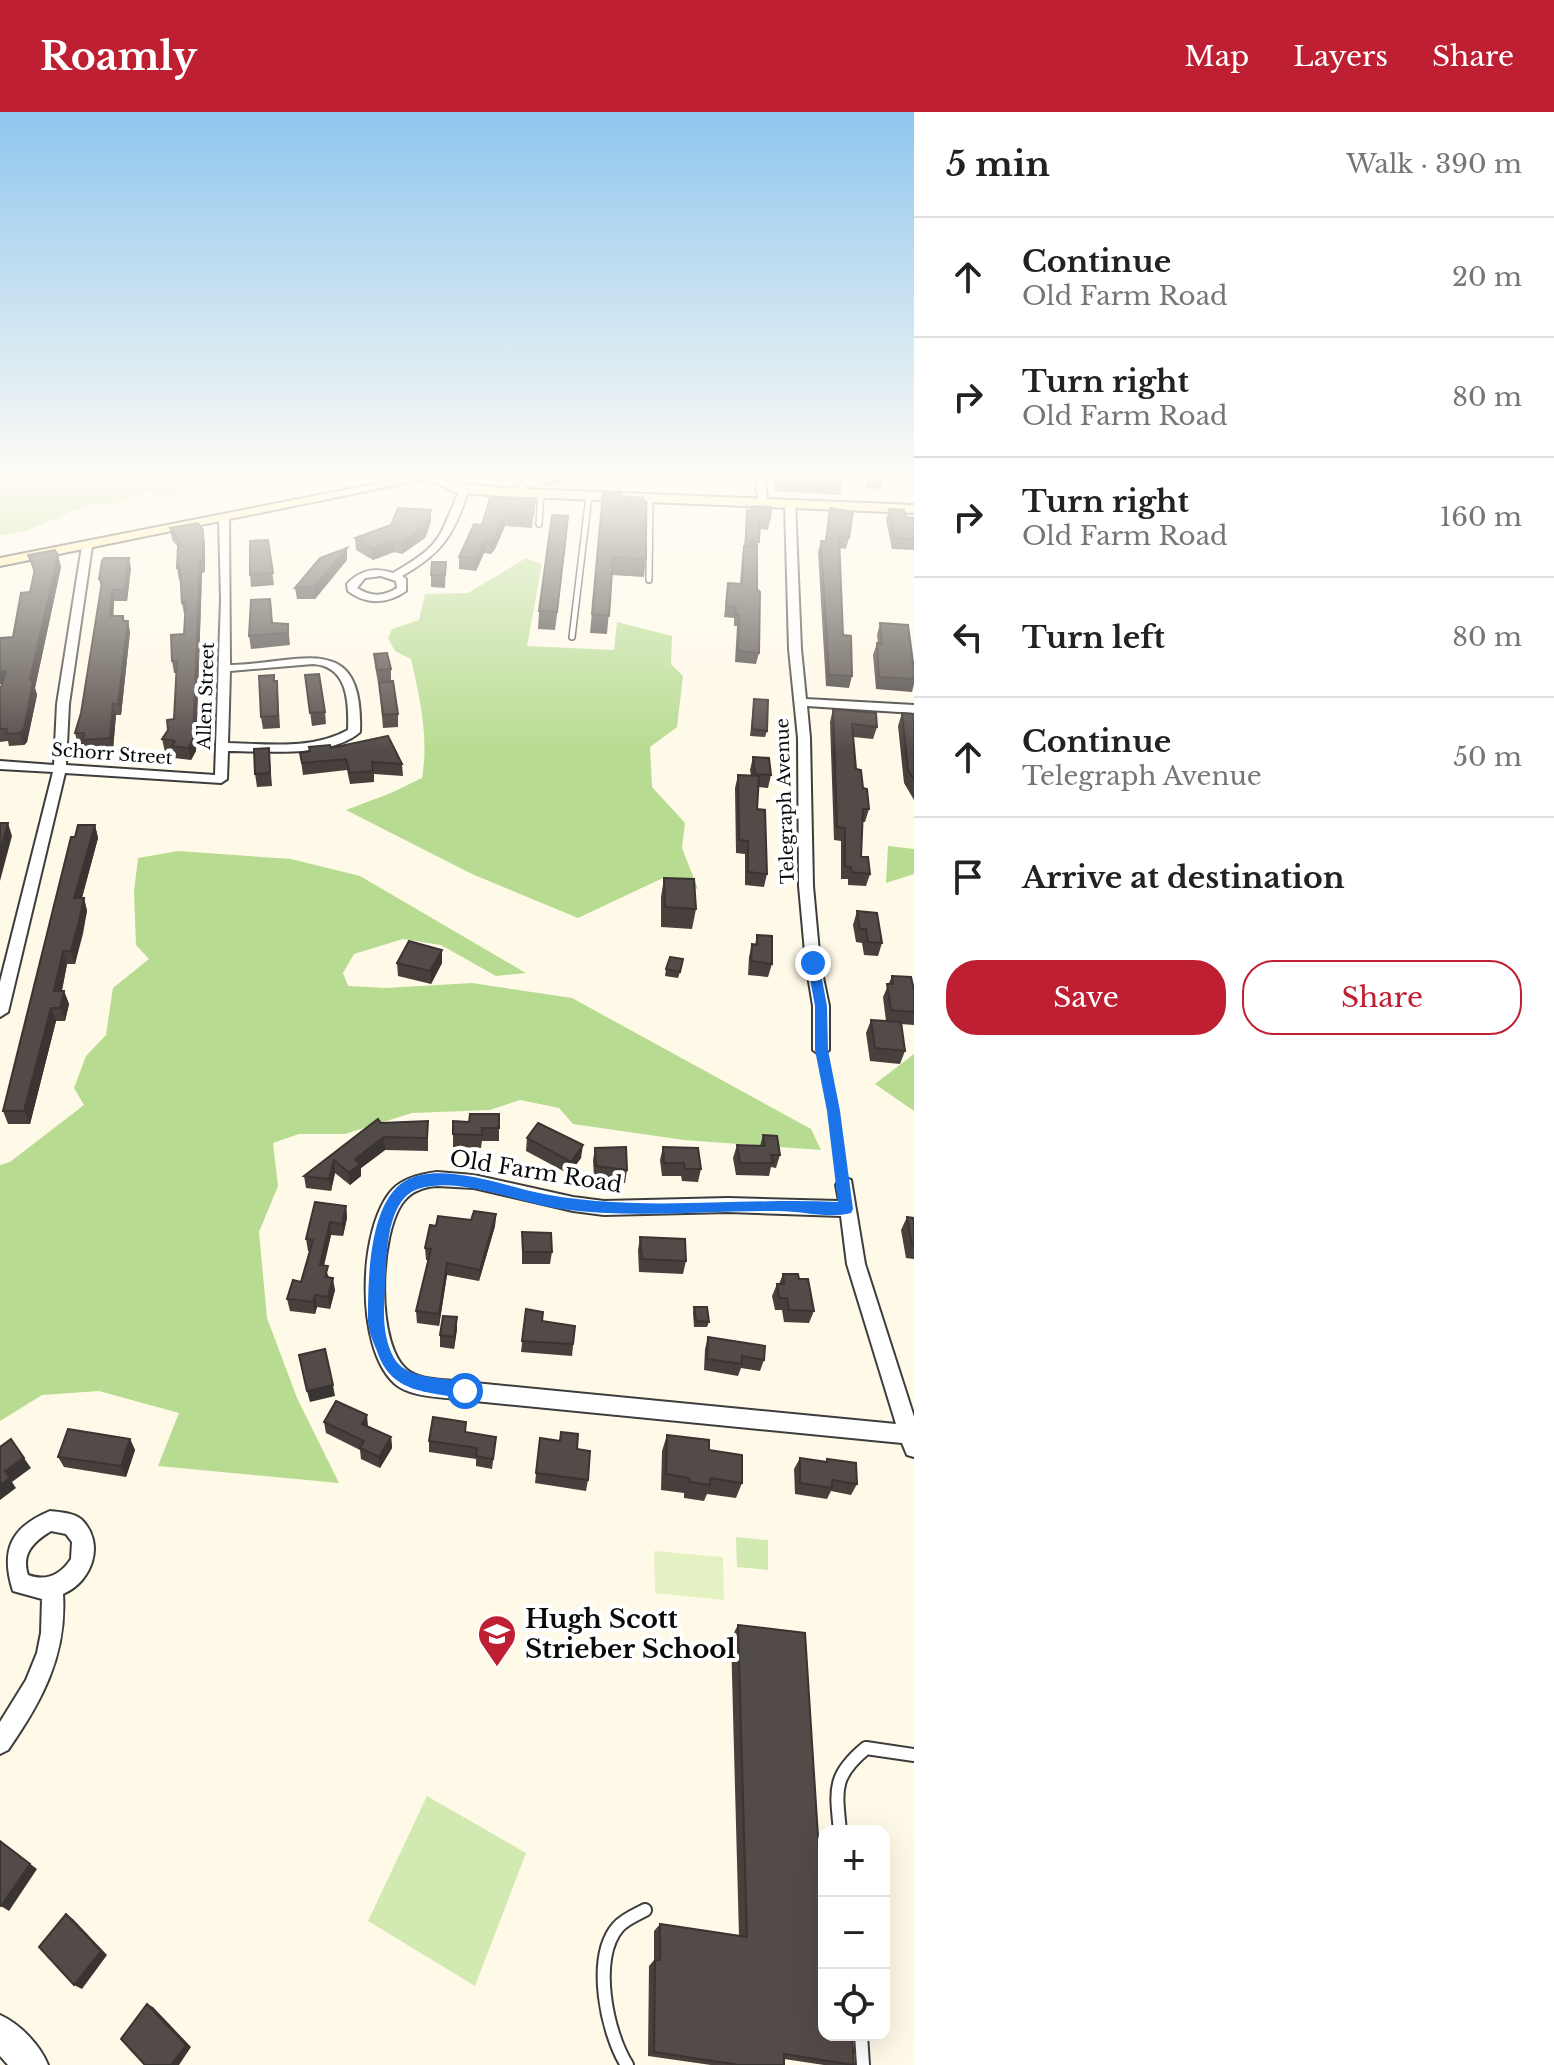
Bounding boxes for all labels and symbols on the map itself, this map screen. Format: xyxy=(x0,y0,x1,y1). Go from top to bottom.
street label: Allen Street xyxy=(193,642,219,751)
street label: Telegraph Avenue xyxy=(771,718,799,884)
street label: Schorr Street xyxy=(51,739,174,769)
route end xyxy=(795,945,831,981)
street label: Old Farm Road xyxy=(448,1145,624,1198)
route start xyxy=(447,1373,483,1409)
place label: Hugh Scott Strieber School xyxy=(525,1603,736,1665)
school or university icon: Hugh Scott Strieber School xyxy=(476,1613,518,1668)

